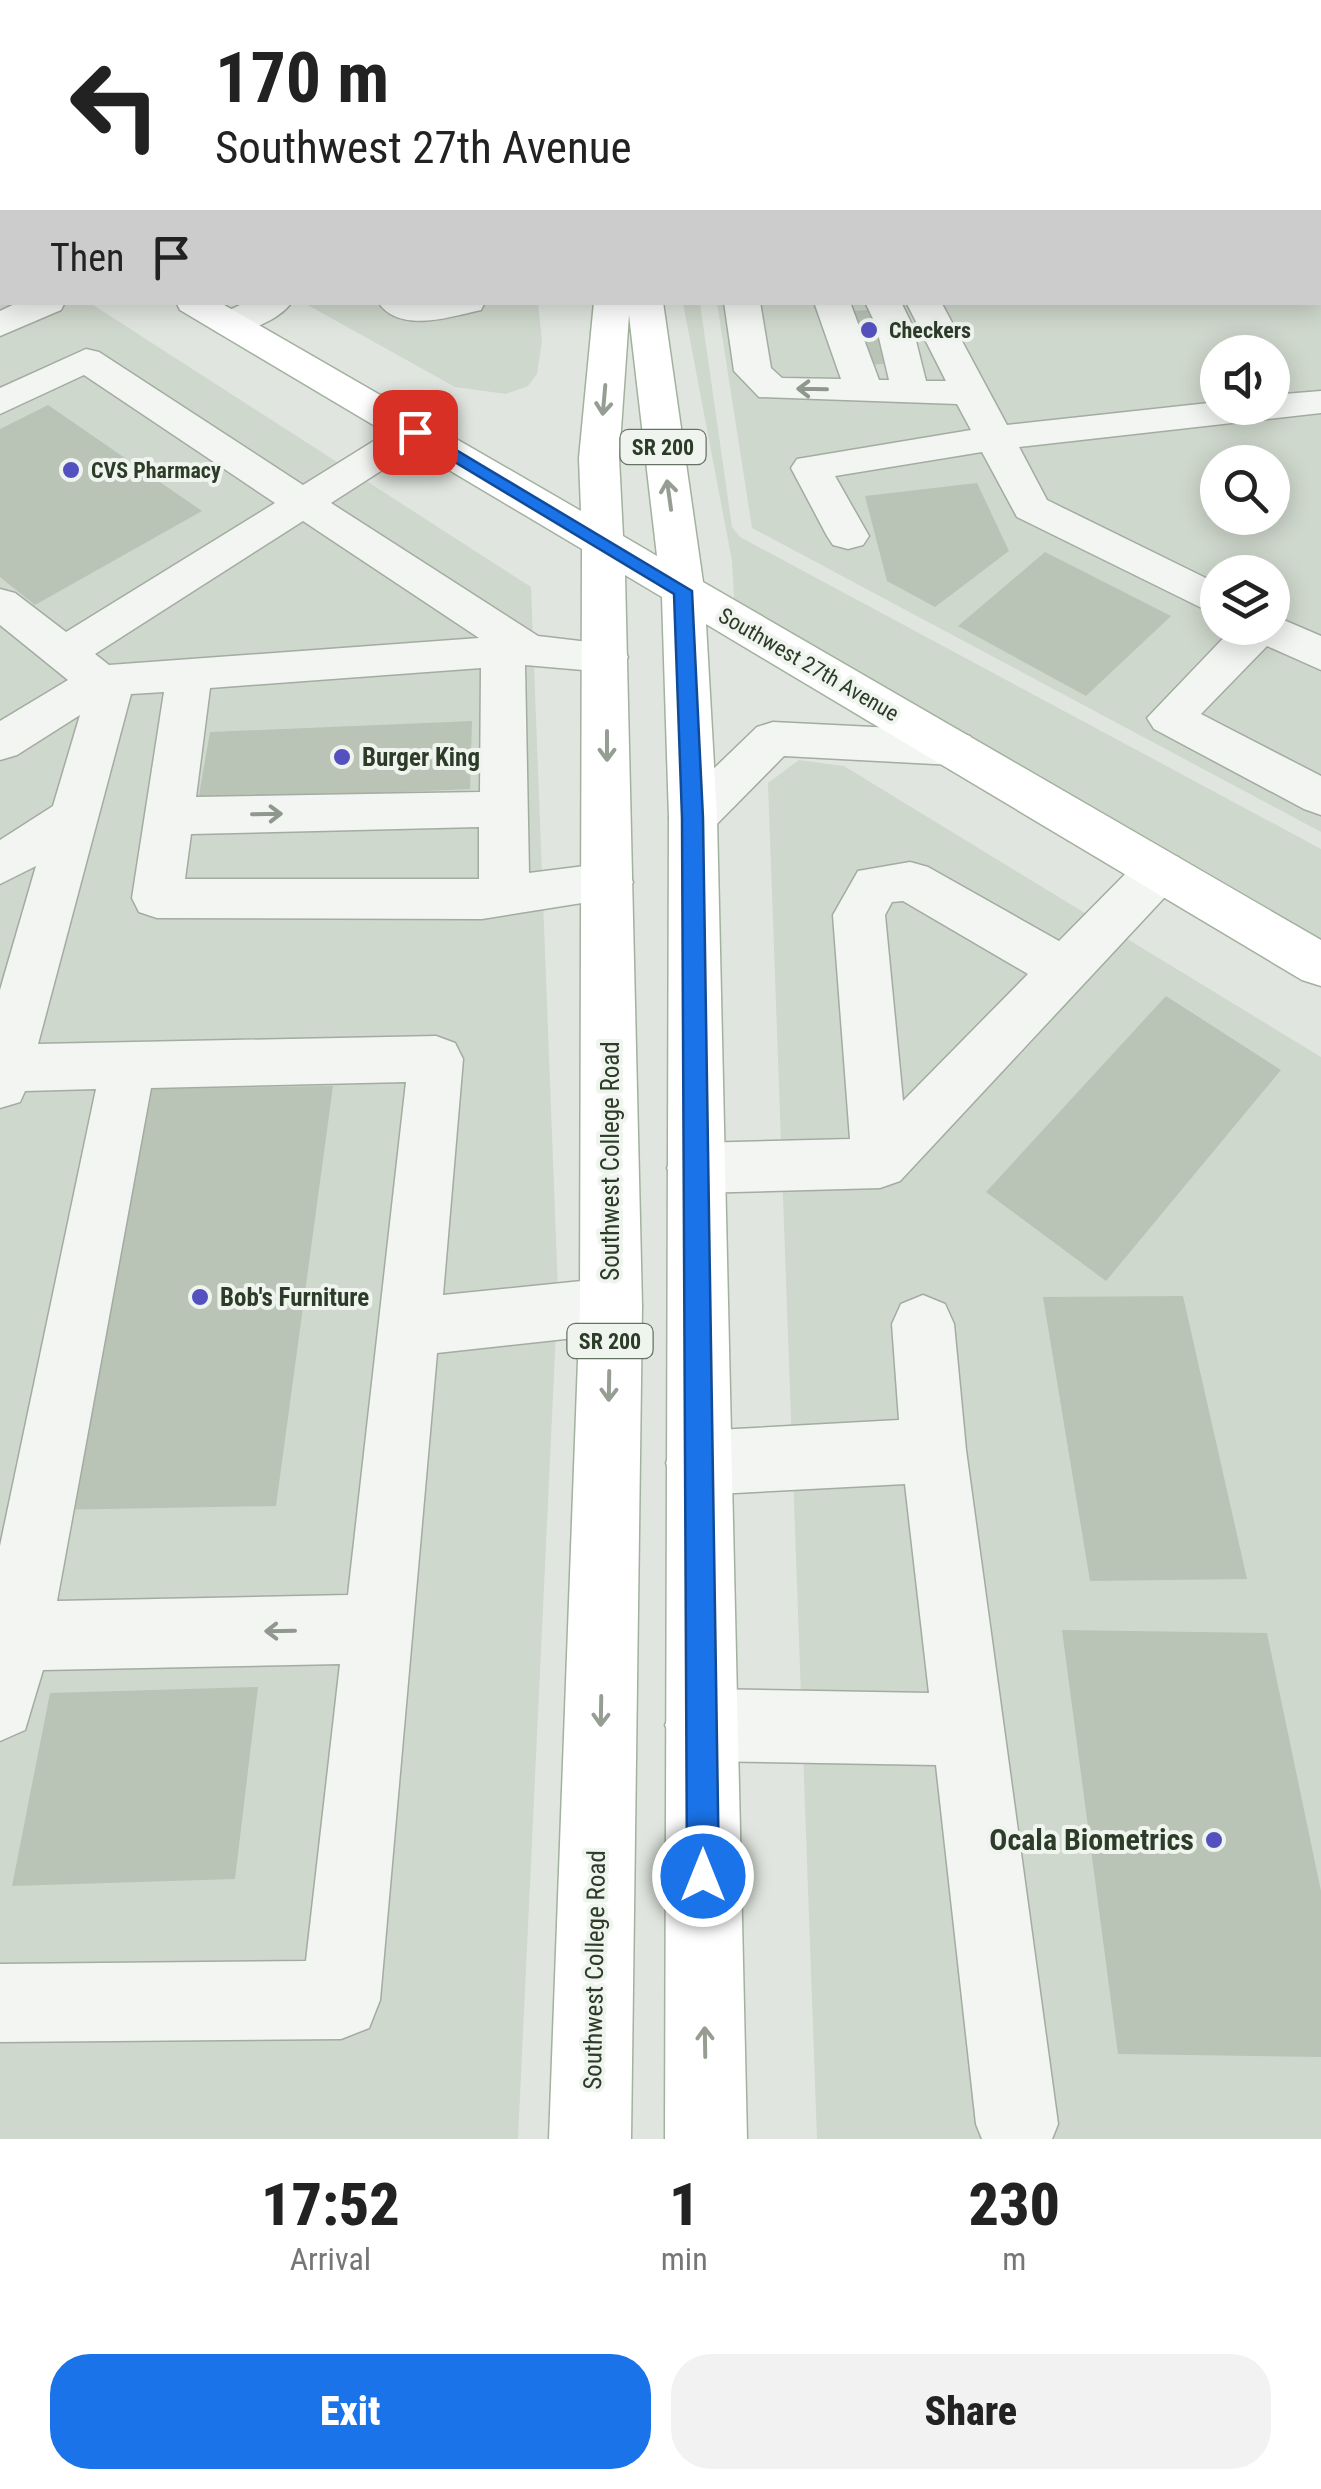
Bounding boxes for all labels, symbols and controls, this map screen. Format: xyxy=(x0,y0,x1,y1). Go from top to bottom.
text: 170 m xyxy=(215,37,389,119)
icon: left xyxy=(50,40,180,170)
text: Southwest 27th Avenue xyxy=(215,121,632,174)
icon: arrive xyxy=(144,230,199,285)
text: Then xyxy=(50,236,124,280)
place label: Checkers xyxy=(889,318,971,343)
marker: Checkers xyxy=(858,319,880,341)
map controls xyxy=(1200,335,1290,645)
button: sound xyxy=(1200,335,1290,425)
one-way arrow xyxy=(797,380,829,399)
one-way arrow xyxy=(594,383,613,415)
pin xyxy=(373,390,458,475)
icon: arrive xyxy=(388,405,443,460)
road number: SR 200 xyxy=(620,430,706,464)
button: search xyxy=(1200,445,1290,535)
place label: CVS Pharmacy xyxy=(91,458,221,483)
marker: CVS Pharmacy xyxy=(60,459,82,481)
one-way arrow xyxy=(660,479,678,511)
button: layers xyxy=(1200,555,1290,645)
street label: Southwest 27th Avenue xyxy=(714,603,903,726)
one-way arrow xyxy=(598,730,616,762)
place label: Burger King xyxy=(362,743,480,772)
marker: Burger King xyxy=(331,746,353,768)
one-way arrow xyxy=(250,804,282,824)
street label: Southwest College Road xyxy=(596,1041,625,1281)
place label: Bob's Furniture xyxy=(220,1283,369,1312)
marker: Bob's Furniture xyxy=(189,1286,211,1308)
road number: SR 200 xyxy=(568,1324,652,1358)
one-way arrow xyxy=(600,1370,619,1402)
one-way arrow xyxy=(265,1621,297,1640)
one-way arrow xyxy=(591,1695,610,1727)
place label: Ocala Biometrics xyxy=(989,1822,1194,1857)
position arrow xyxy=(651,1824,755,1928)
marker: Ocala Biometrics xyxy=(1203,1829,1225,1851)
street label: Southwest College Road xyxy=(578,1850,611,2090)
one-way arrow xyxy=(696,2026,714,2058)
text: 17:52 xyxy=(261,2169,400,2240)
text: 1 xyxy=(669,2169,699,2240)
text: 230 xyxy=(969,2169,1060,2240)
text: Arrival xyxy=(290,2240,371,2278)
text: min xyxy=(661,2240,708,2278)
text: m xyxy=(1002,2240,1026,2278)
button: Exit xyxy=(50,2354,651,2469)
button: Share xyxy=(671,2354,1271,2469)

